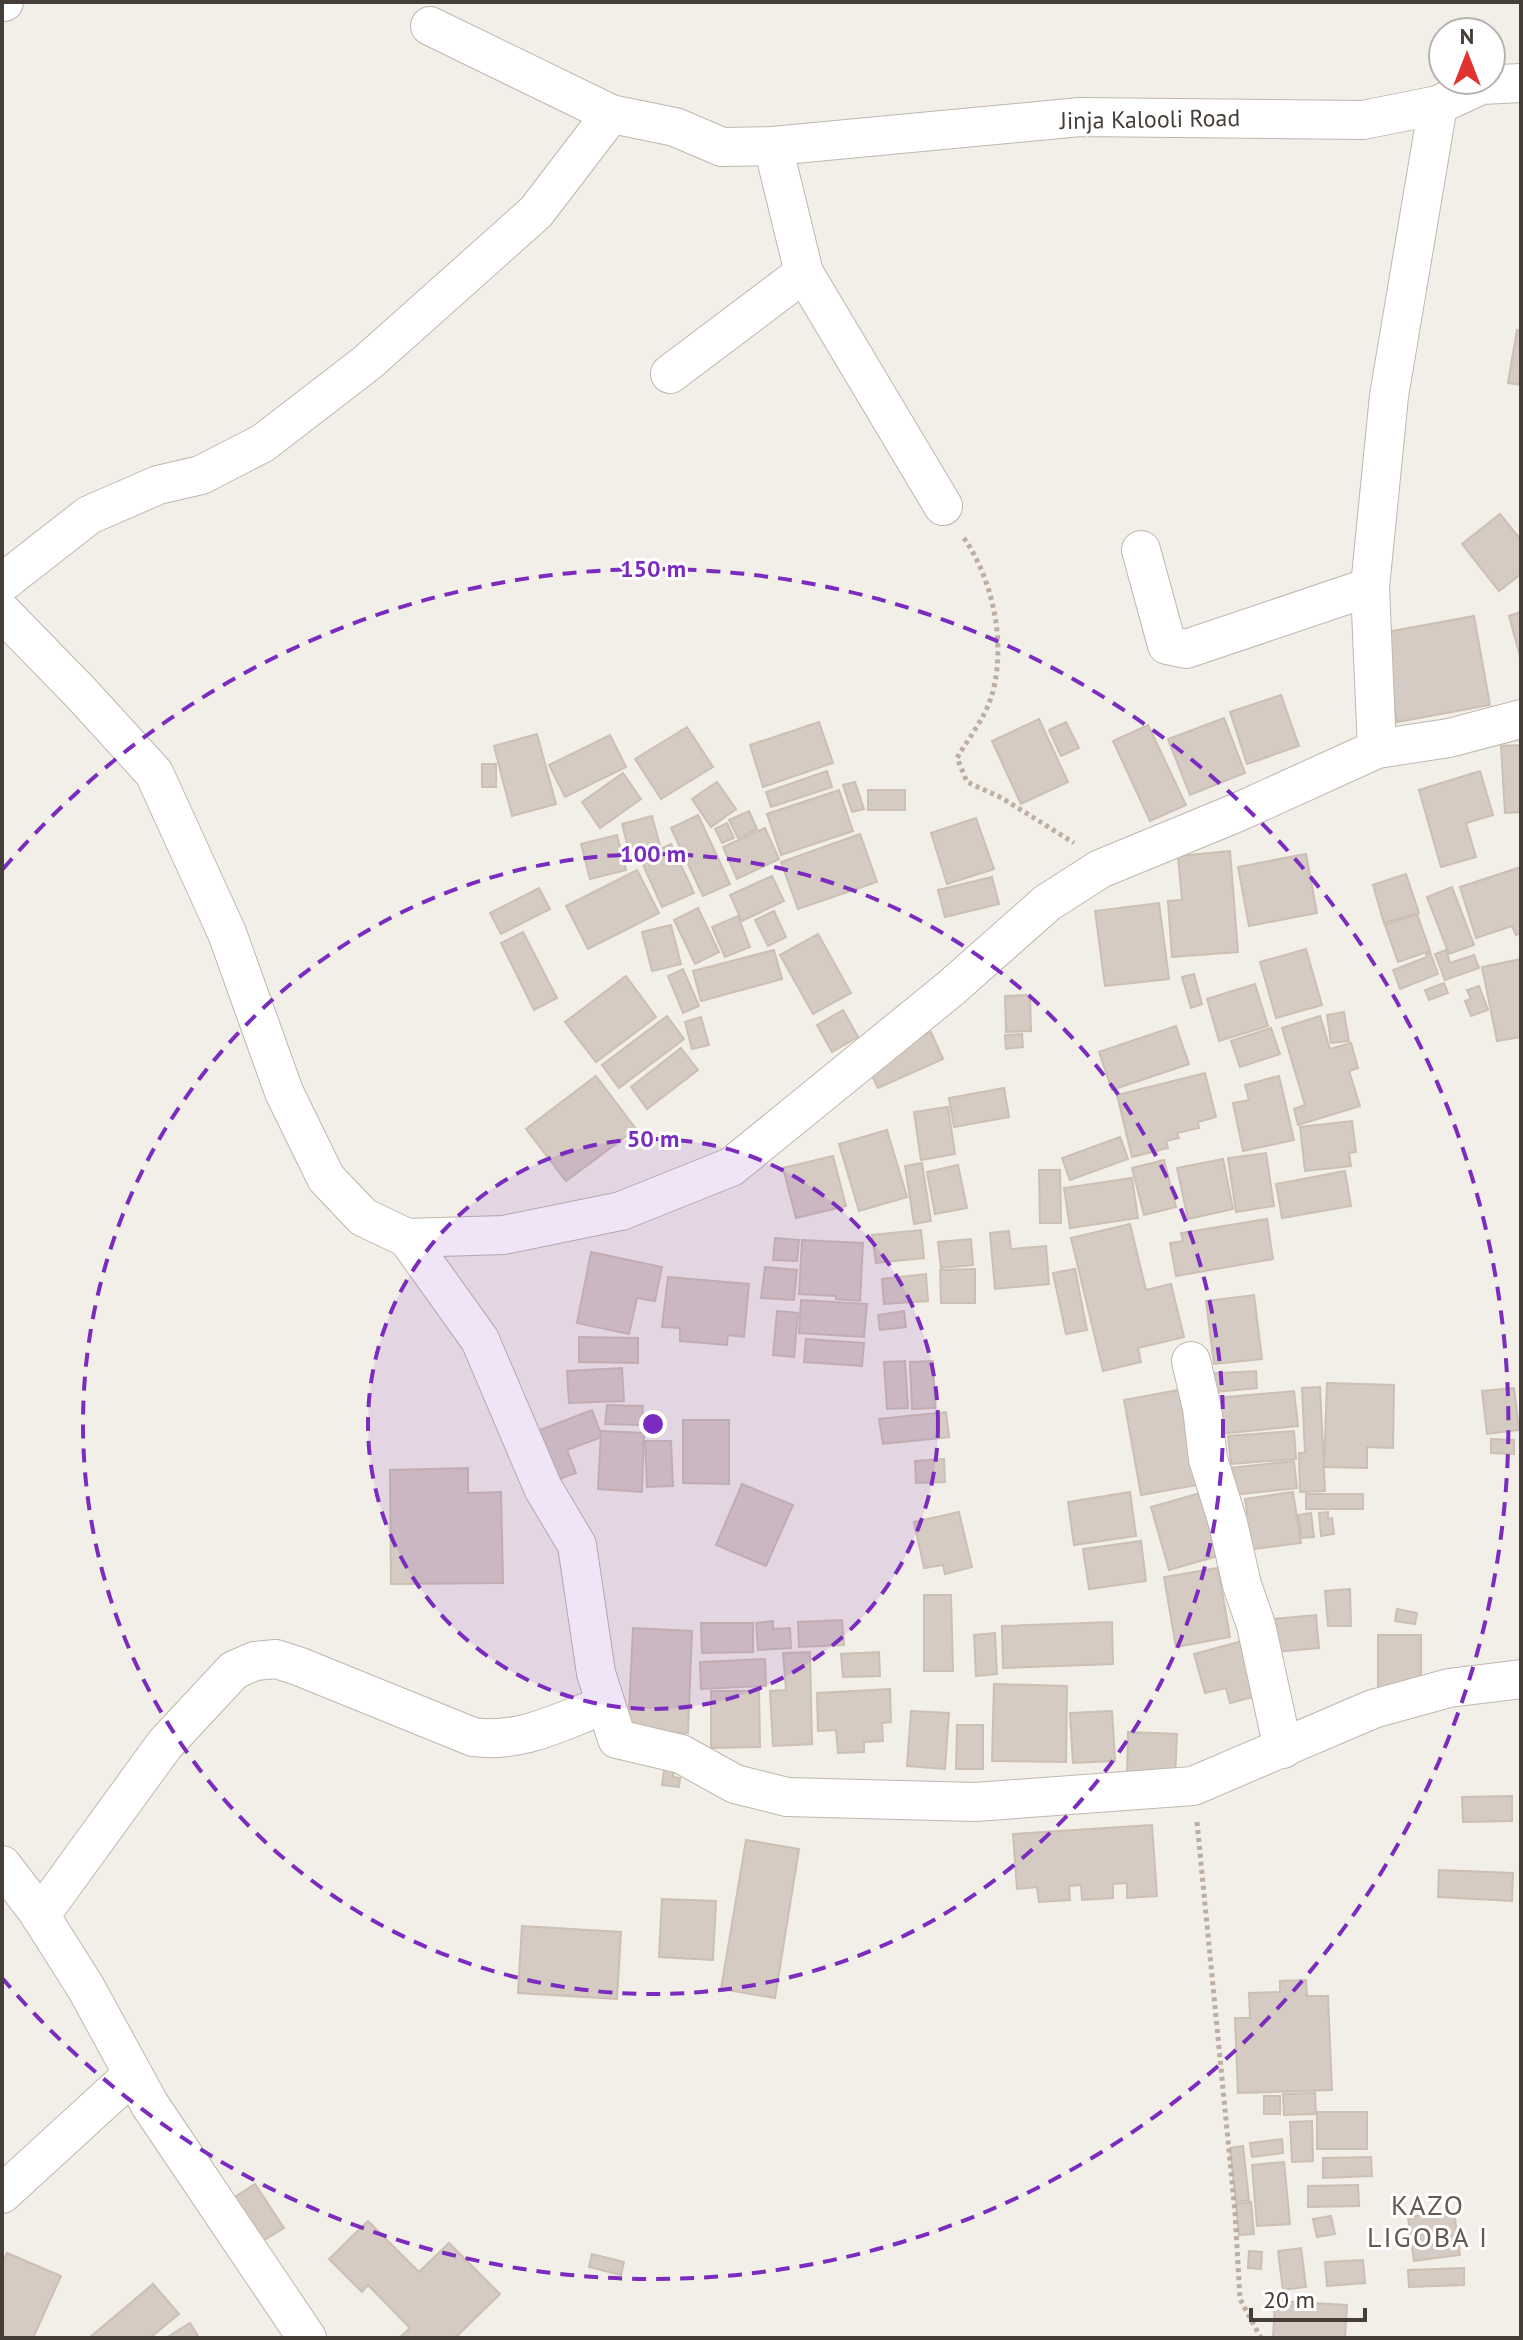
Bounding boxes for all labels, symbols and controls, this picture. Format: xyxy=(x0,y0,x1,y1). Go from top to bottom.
north arrow xyxy=(1427,16,1507,96)
text: N xyxy=(1460,22,1474,50)
street label: Jinja Kalooli Road xyxy=(1058,102,1241,136)
text: 150 m xyxy=(620,553,686,584)
text: 100 m xyxy=(620,838,686,869)
text: 50 m xyxy=(627,1123,679,1154)
centre of rings xyxy=(639,1410,667,1438)
district label: KAZO LIGOBA I xyxy=(1367,2186,1489,2255)
scale bar xyxy=(1251,2272,1365,2322)
text: 20 m xyxy=(1263,2284,1315,2315)

